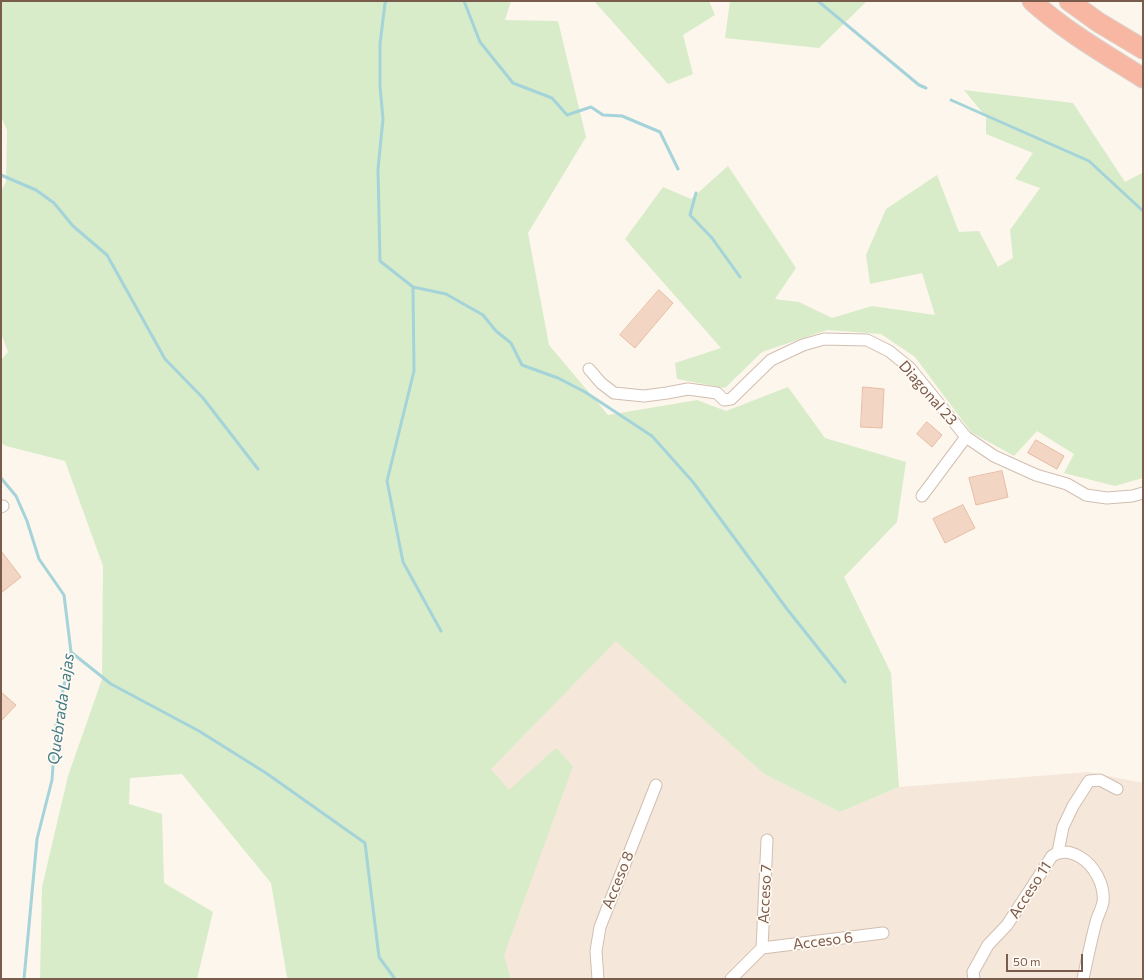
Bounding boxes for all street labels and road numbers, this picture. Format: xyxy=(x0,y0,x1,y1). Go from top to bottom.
street label: Diagonal 23 xyxy=(895,357,961,429)
street label: Acceso 8 xyxy=(598,849,638,911)
street label: Acceso 11 xyxy=(1005,858,1055,922)
street label: Acceso 7 xyxy=(754,864,776,924)
street label: Acceso 6 xyxy=(792,928,854,954)

